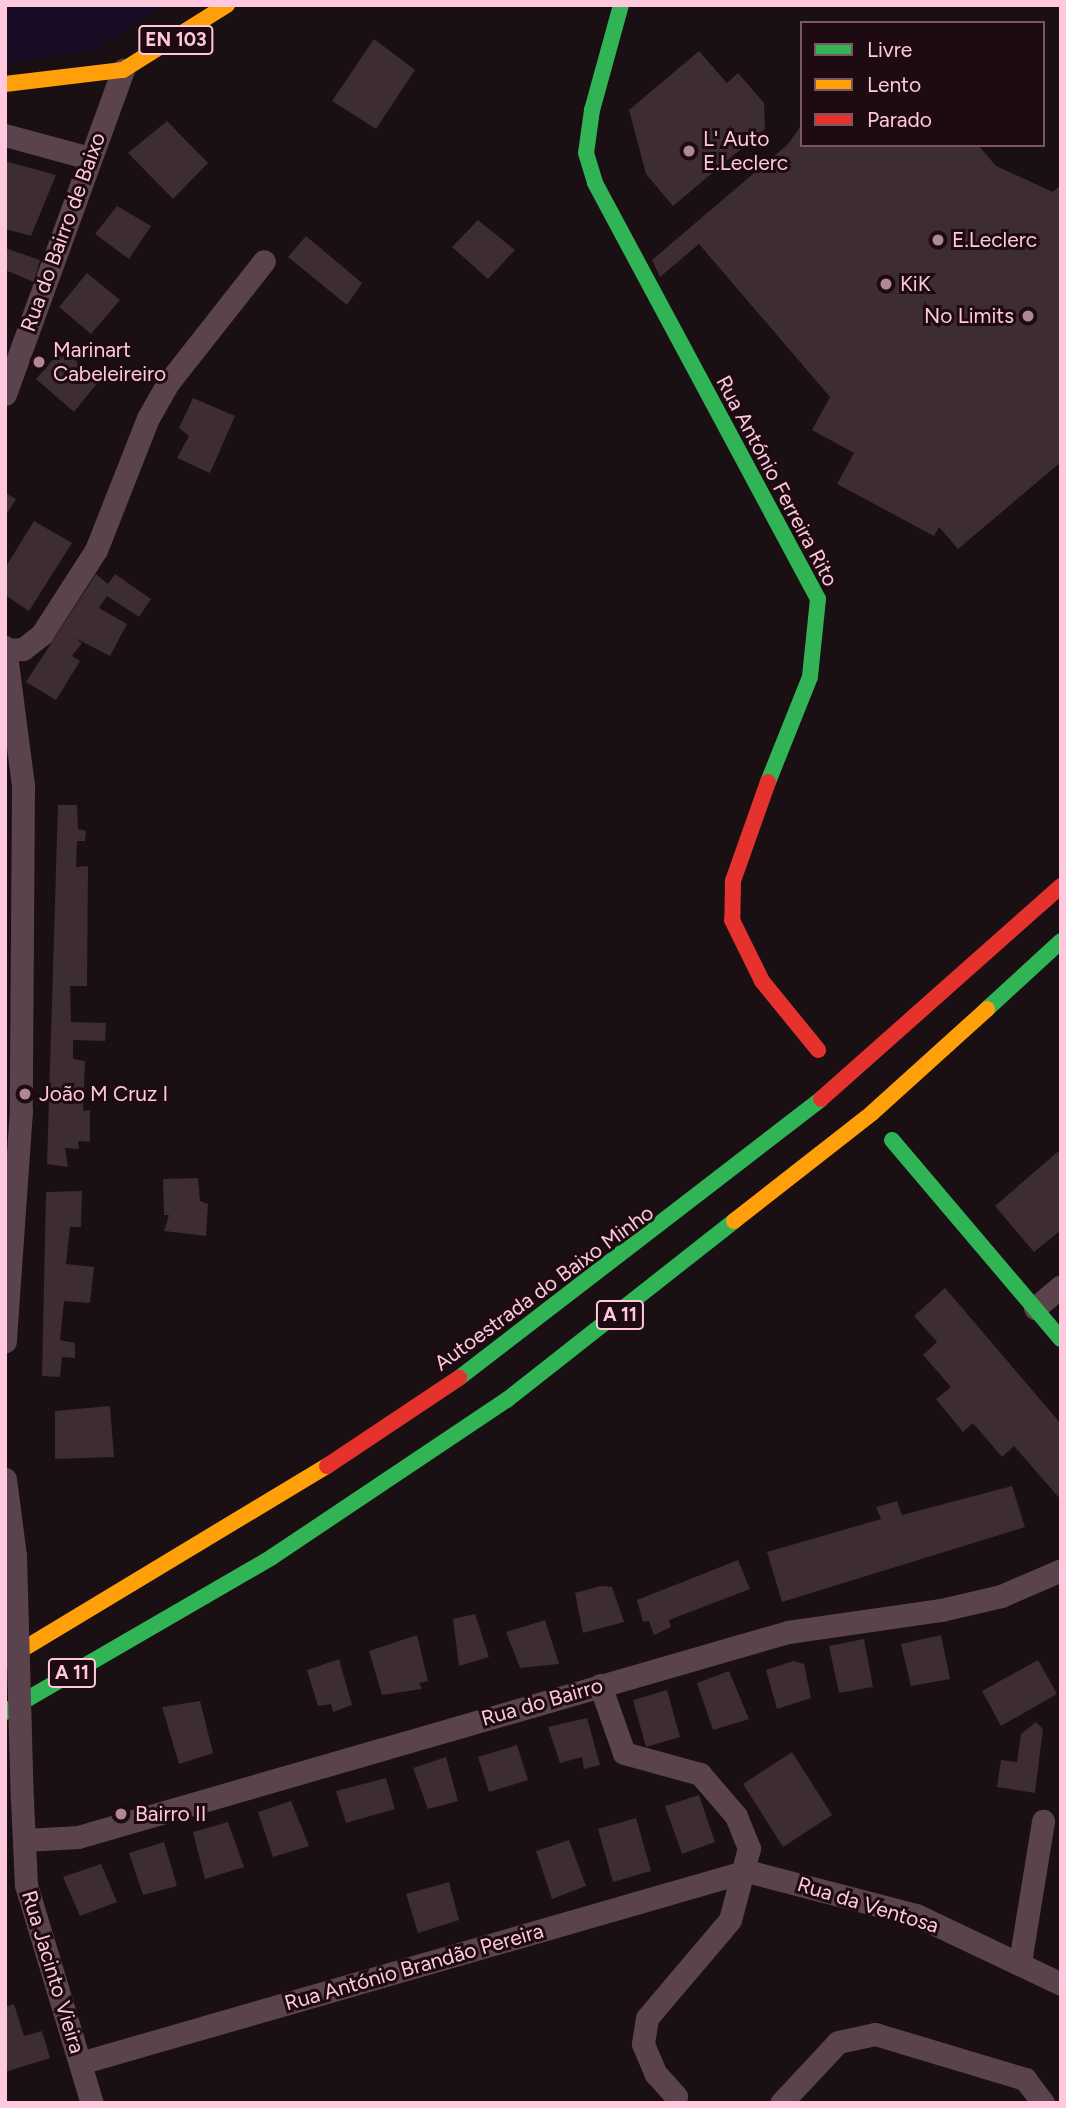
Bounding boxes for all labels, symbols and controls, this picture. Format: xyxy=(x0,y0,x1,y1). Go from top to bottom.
legend xyxy=(800,21,1045,147)
road number: EN 103 xyxy=(138,24,214,56)
text: Livre xyxy=(867,37,912,62)
text: Lento xyxy=(867,72,921,97)
text: Parado xyxy=(867,107,932,132)
place label: L' Auto E.Leclerc xyxy=(703,126,788,176)
street label: Rua do Bairro de Baixo xyxy=(15,129,111,335)
marker: L' Auto E.Leclerc xyxy=(681,143,697,159)
place label: E.Leclerc xyxy=(952,227,1037,253)
marker: E.Leclerc xyxy=(930,232,946,248)
place label: KiK xyxy=(900,271,930,297)
marker: KiK xyxy=(878,276,894,292)
place label: No Limits xyxy=(924,303,1014,329)
marker: No Limits xyxy=(1020,308,1036,324)
place label: Marinart Cabeleireiro xyxy=(53,337,166,387)
marker: Marinart Cabeleireiro xyxy=(31,354,47,370)
street label: Rua António Ferreira Rito xyxy=(711,371,843,591)
place label: João M Cruz I xyxy=(39,1081,168,1107)
marker: João M Cruz I xyxy=(17,1086,33,1102)
street label: Autoestrada do Baixo Minho xyxy=(429,1200,659,1376)
road number: A 11 xyxy=(596,1300,644,1330)
road number: A 11 xyxy=(48,1658,96,1688)
street label: Rua do Bairro xyxy=(478,1673,606,1731)
place label: Bairro II xyxy=(135,1801,206,1827)
marker: Bairro II xyxy=(113,1806,129,1822)
street label: Rua da Ventosa xyxy=(794,1872,942,1938)
street label: Rua Jacinto Vieira xyxy=(16,1887,90,2057)
street label: Rua António Brandão Pereira xyxy=(282,1918,546,2016)

